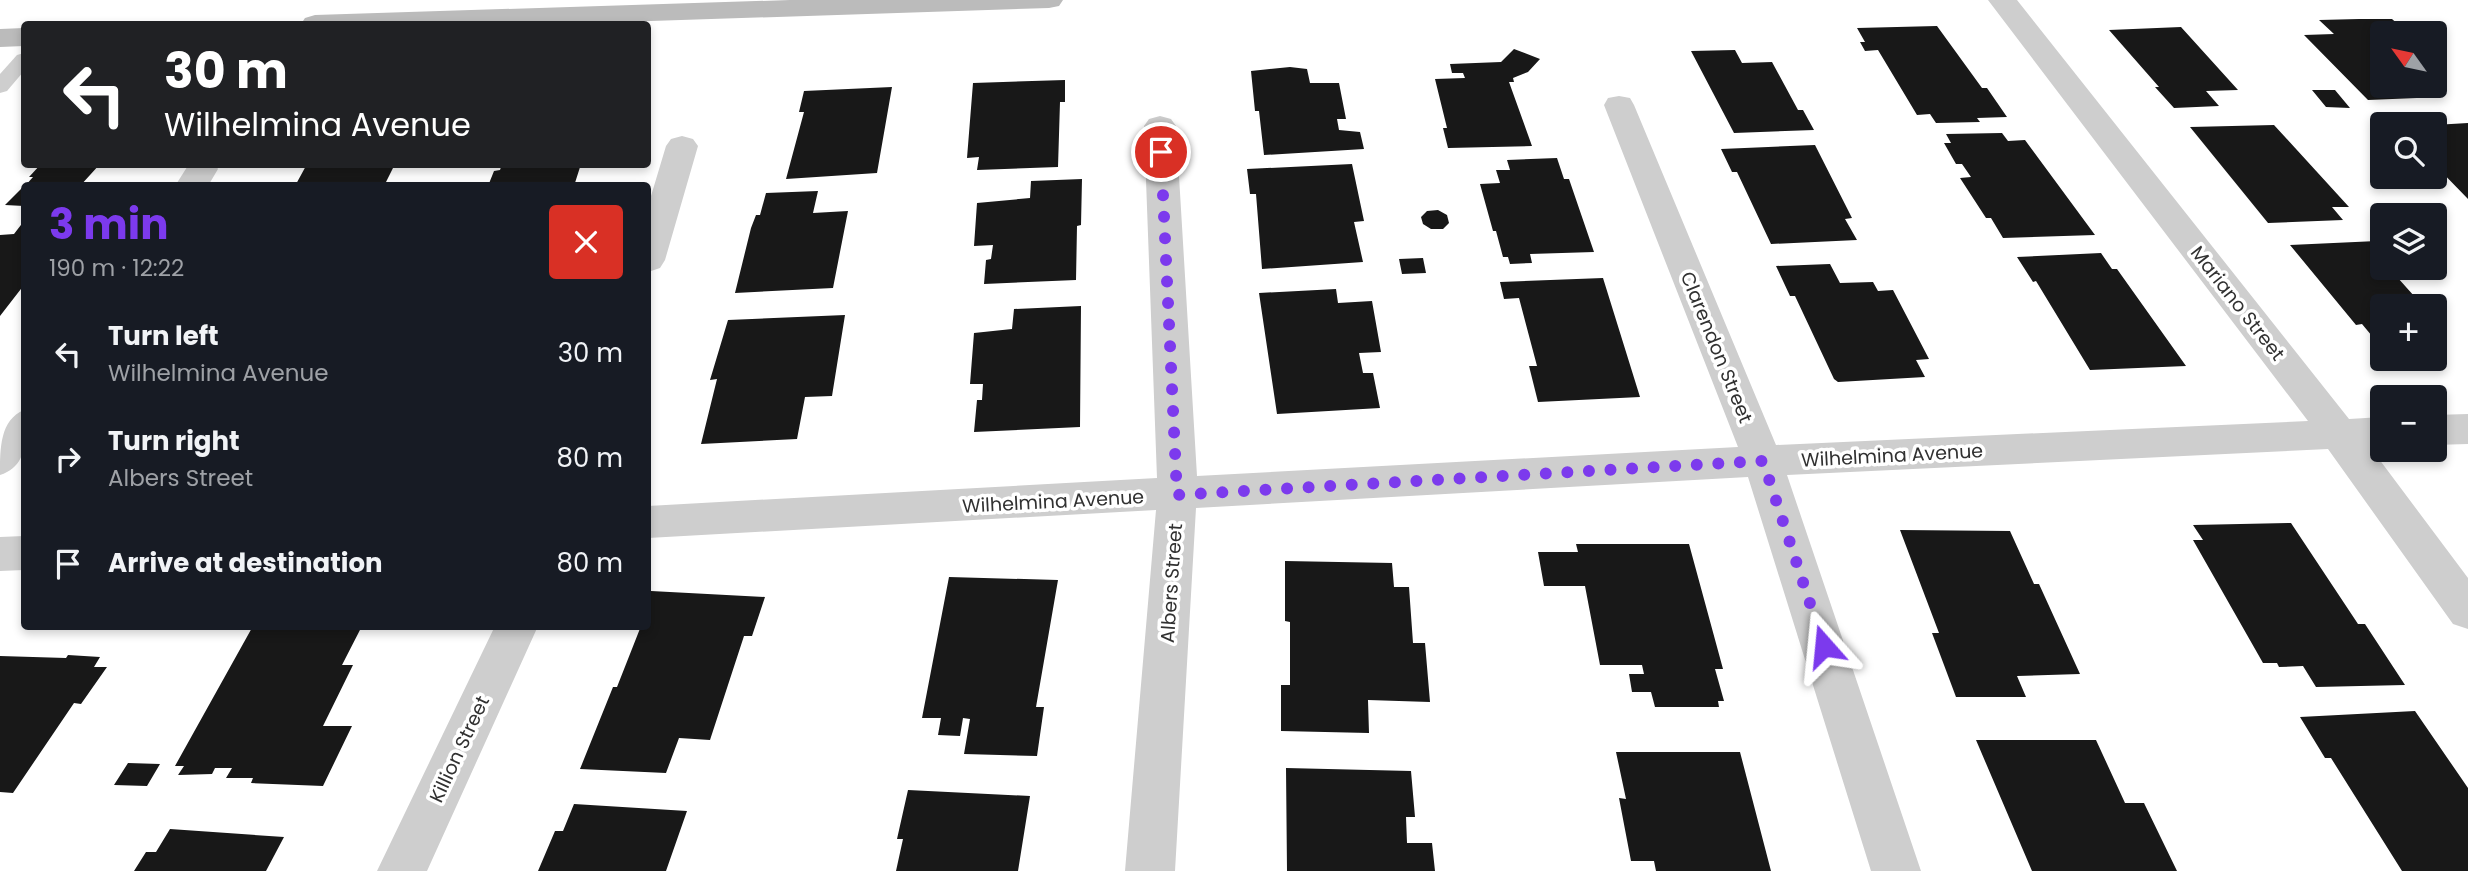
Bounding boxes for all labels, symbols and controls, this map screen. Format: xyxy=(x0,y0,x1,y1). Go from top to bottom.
north arrow xyxy=(2370,21,2446,98)
map controls xyxy=(2370,21,2447,462)
text: 30 m xyxy=(164,37,288,105)
icon: left xyxy=(49,49,140,140)
text: Wilhelmina Avenue xyxy=(164,102,471,147)
button: search xyxy=(2370,112,2447,189)
pin xyxy=(1131,122,1191,182)
icon: arrive xyxy=(1142,133,1180,171)
text: 3 min xyxy=(49,195,169,254)
button: layers xyxy=(2370,203,2447,280)
button: close xyxy=(549,205,623,279)
street label: Mariano Street xyxy=(2184,240,2291,366)
text: 190 m · 12:22 xyxy=(49,252,184,284)
street label: Clarendon Street xyxy=(1674,267,1759,427)
button: + xyxy=(2370,294,2447,371)
text: Turn left xyxy=(108,318,219,354)
icon: left xyxy=(49,335,87,373)
text: 30 m xyxy=(558,335,623,371)
text: Wilhelmina Avenue xyxy=(108,357,329,389)
button: − xyxy=(2370,385,2447,462)
text: Turn right xyxy=(108,423,240,459)
street label: Wilhelmina Avenue xyxy=(1800,437,1984,474)
icon: right xyxy=(49,440,87,478)
text: 80 m xyxy=(557,440,623,476)
text: Albers Street xyxy=(108,462,253,494)
street label: Wilhelmina Avenue xyxy=(961,483,1145,520)
street label: Albers Street xyxy=(1154,522,1189,644)
icon: arrive xyxy=(49,545,87,583)
text: Arrive at destination xyxy=(108,545,383,581)
text: 80 m xyxy=(557,545,623,581)
position arrow xyxy=(1787,609,1861,683)
street label: Killion Street xyxy=(423,691,496,807)

